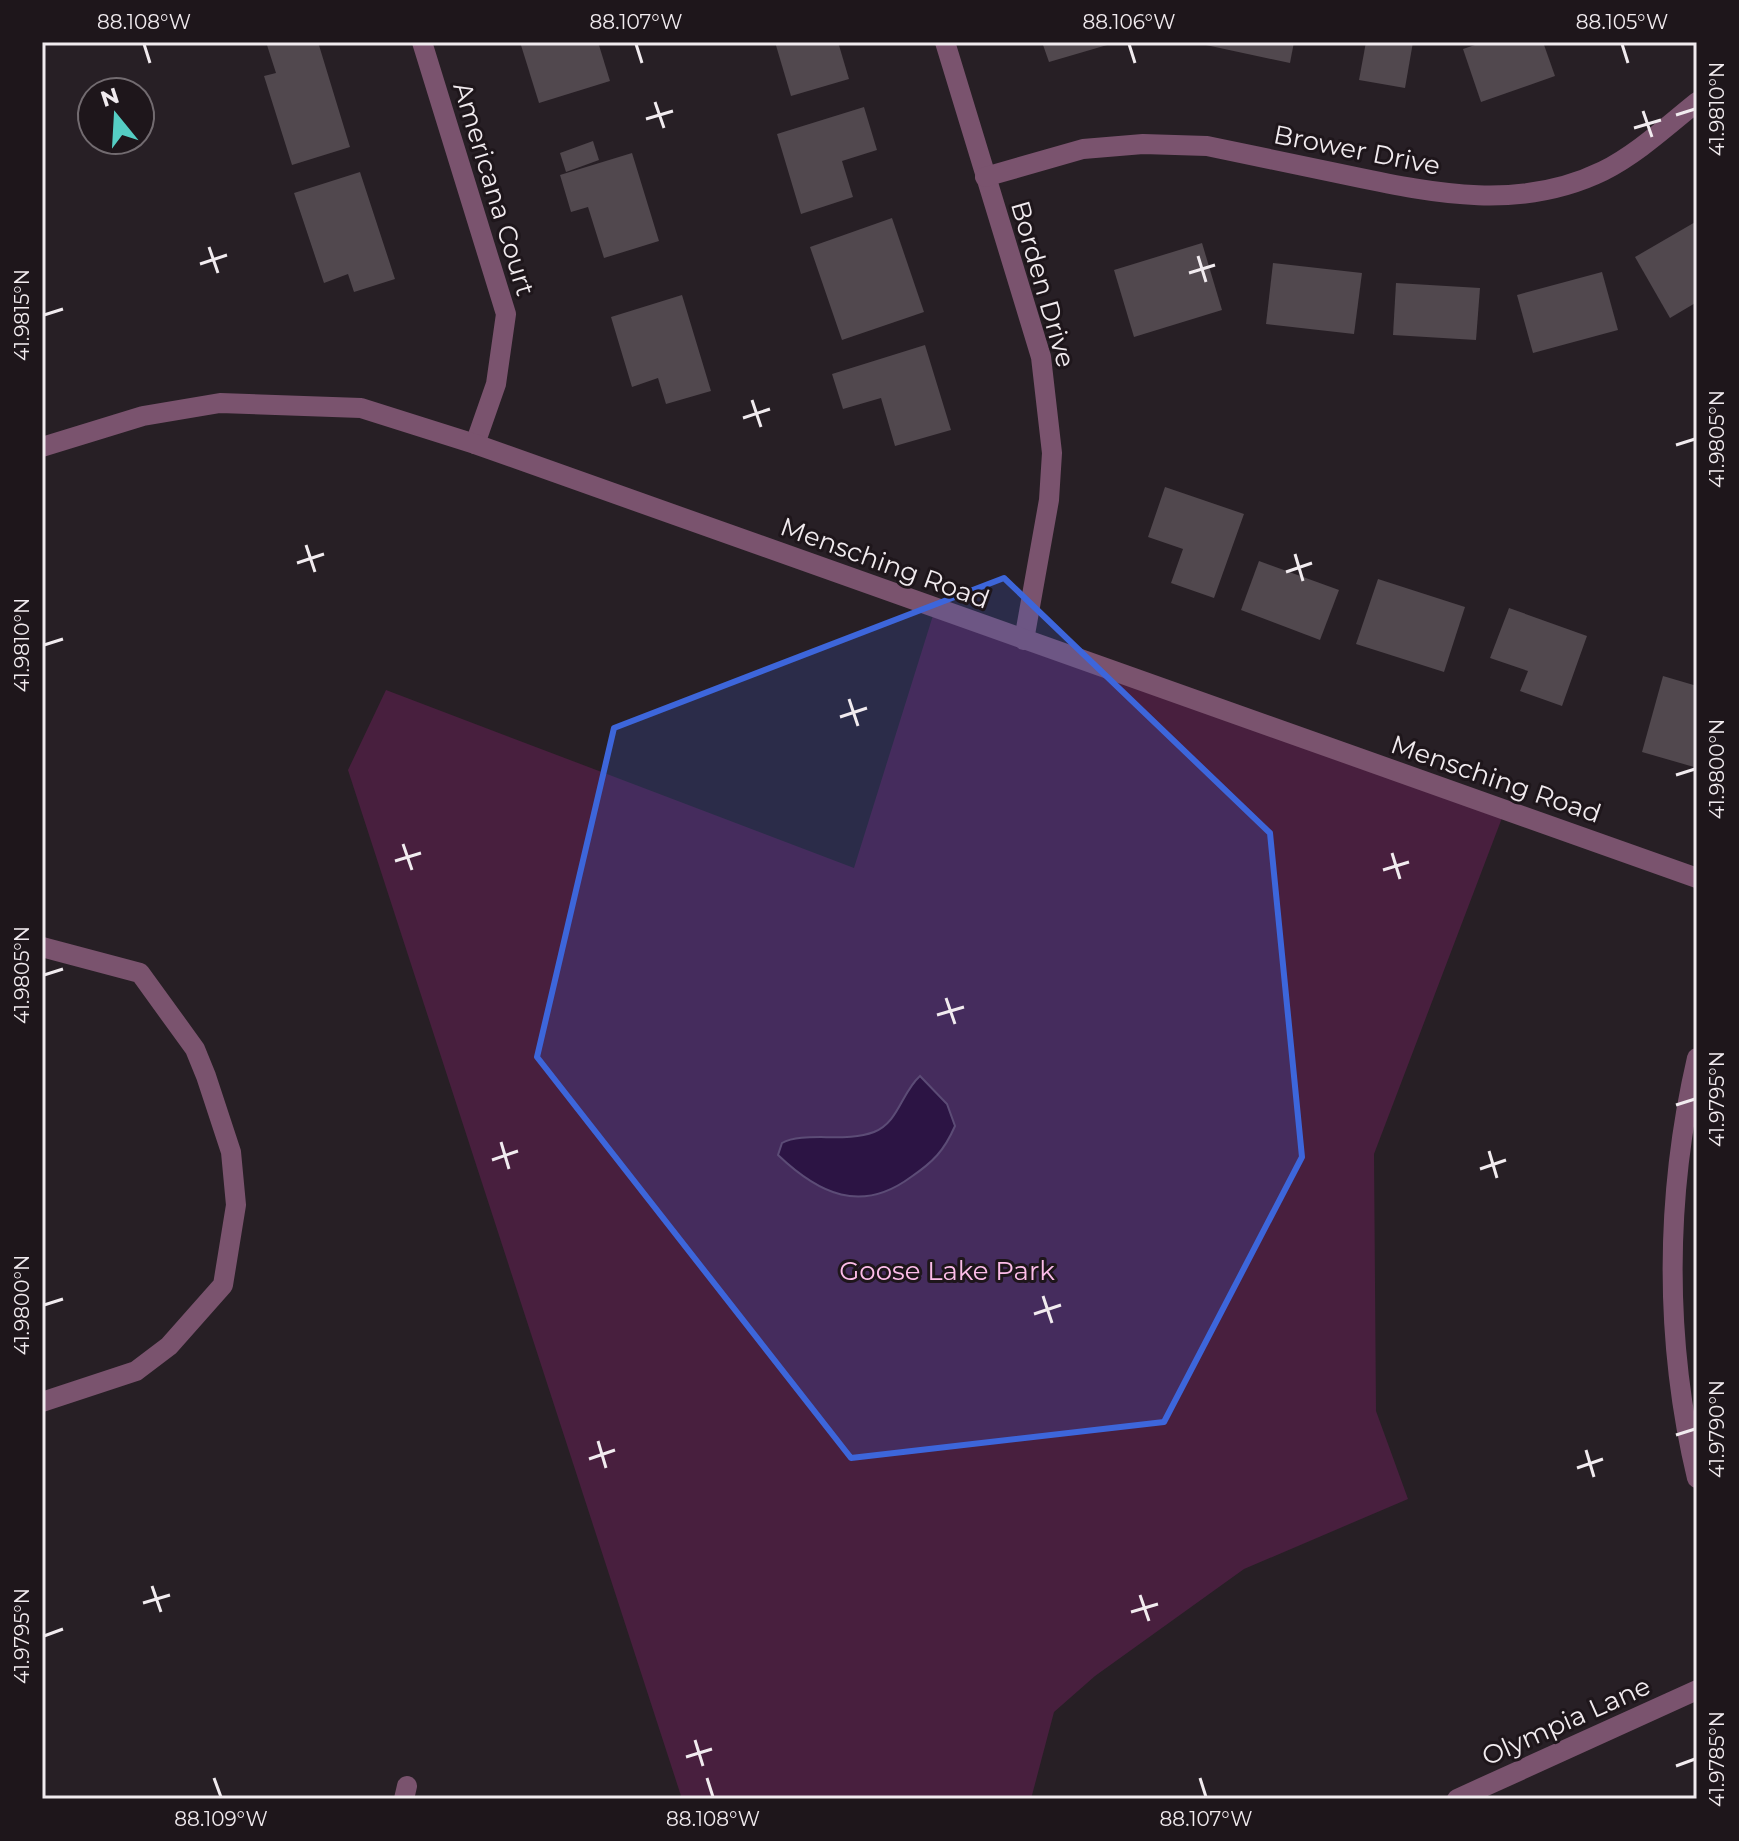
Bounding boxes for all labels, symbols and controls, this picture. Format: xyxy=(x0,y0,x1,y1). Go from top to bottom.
text: 88.108°W xyxy=(97,10,191,34)
text: 88.107°W xyxy=(589,10,683,34)
text: 88.106°W xyxy=(1082,10,1176,34)
text: 88.105°W xyxy=(1576,10,1668,34)
text: 41.9810°N xyxy=(1705,62,1729,156)
north arrow xyxy=(76,76,156,156)
street label: Americana Court xyxy=(446,78,542,300)
text: N xyxy=(97,82,123,113)
street label: Brower Drive xyxy=(1271,118,1443,182)
street label: Borden Drive xyxy=(1004,197,1082,371)
text: 41.9815°N xyxy=(10,269,34,361)
text: 41.9805°N xyxy=(1705,390,1729,488)
street label: Mensching Road xyxy=(776,510,994,616)
text: 41.9810°N xyxy=(10,598,34,692)
text: 41.9800°N xyxy=(1705,719,1729,819)
street label: Mensching Road xyxy=(1387,728,1605,830)
text: 41.9805°N xyxy=(10,926,34,1024)
text: 41.9795°N xyxy=(1705,1051,1729,1147)
text: 41.9800°N xyxy=(10,1255,34,1355)
park label: Goose Lake Park xyxy=(839,1255,1055,1287)
text: 41.9790°N xyxy=(1705,1380,1729,1478)
text: 41.9795°N xyxy=(10,1588,34,1684)
street label: Olympia Lane xyxy=(1477,1670,1655,1772)
text: 41.9785°N xyxy=(1705,1711,1729,1807)
text: 88.109°W xyxy=(174,1807,268,1831)
text: 88.108°W xyxy=(666,1807,760,1831)
text: 88.107°W xyxy=(1159,1807,1253,1831)

